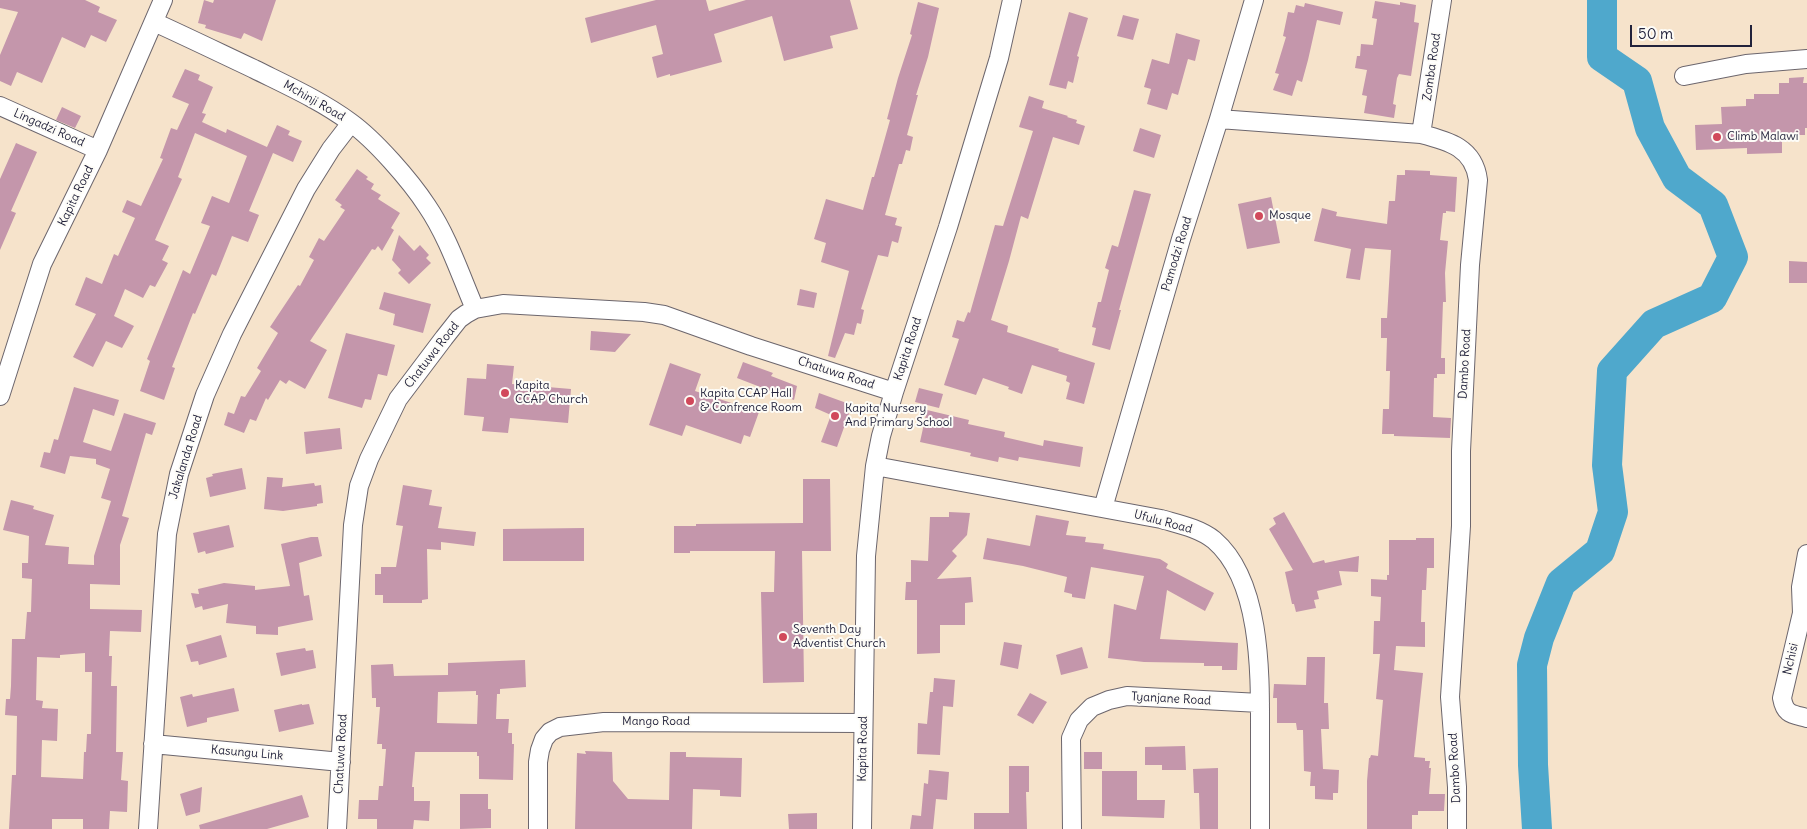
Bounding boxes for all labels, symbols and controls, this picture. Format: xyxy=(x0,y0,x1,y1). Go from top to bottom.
scale bar xyxy=(1632,15,1754,47)
text: 50 m xyxy=(1638,24,1673,43)
street label: Zomba Road xyxy=(1420,32,1444,102)
street label: Mchinji Road xyxy=(281,78,347,124)
street label: Lingadzi Road xyxy=(11,106,87,150)
place label: Climb Malawi xyxy=(1727,130,1798,144)
marker: Climb Malawi xyxy=(1711,131,1723,143)
street label: Kapita Road xyxy=(55,163,97,229)
place label: Mosque xyxy=(1269,209,1311,223)
marker: Mosque xyxy=(1253,210,1265,222)
street label: Pamodzi Road xyxy=(1159,215,1195,293)
street label: Kapita Road xyxy=(891,316,925,382)
street label: Chatuwa Road xyxy=(402,319,462,391)
street label: Dambo Road xyxy=(1456,329,1474,399)
street label: Chatuwa Road xyxy=(796,354,876,392)
place label: Kapita CCAP Church xyxy=(515,379,588,407)
marker: Kapita CCAP Church xyxy=(499,387,511,399)
place label: Kapita CCAP Hall & Confrence Room xyxy=(700,387,802,415)
marker: Kapita CCAP Hall & Confrence Room xyxy=(684,395,696,407)
place label: Kapita Nursery And Primary School xyxy=(845,402,952,430)
marker: Kapita Nursery And Primary School xyxy=(829,410,841,422)
street label: Jakalanda Road xyxy=(166,413,206,501)
street label: Ufulu Road xyxy=(1132,507,1194,537)
place label: Seventh Day Adventist Church xyxy=(793,623,886,651)
marker: Seventh Day Adventist Church xyxy=(777,631,789,643)
street label: Nchisi xyxy=(1780,642,1802,676)
street label: Tyanjane Road xyxy=(1131,690,1211,708)
street label: Chatuwa Road xyxy=(332,714,350,794)
street label: Mango Road xyxy=(622,715,690,729)
street label: Kapita Road xyxy=(855,716,871,782)
street label: Dambo Road xyxy=(1446,733,1464,803)
street label: Kasungu Link xyxy=(210,743,284,763)

